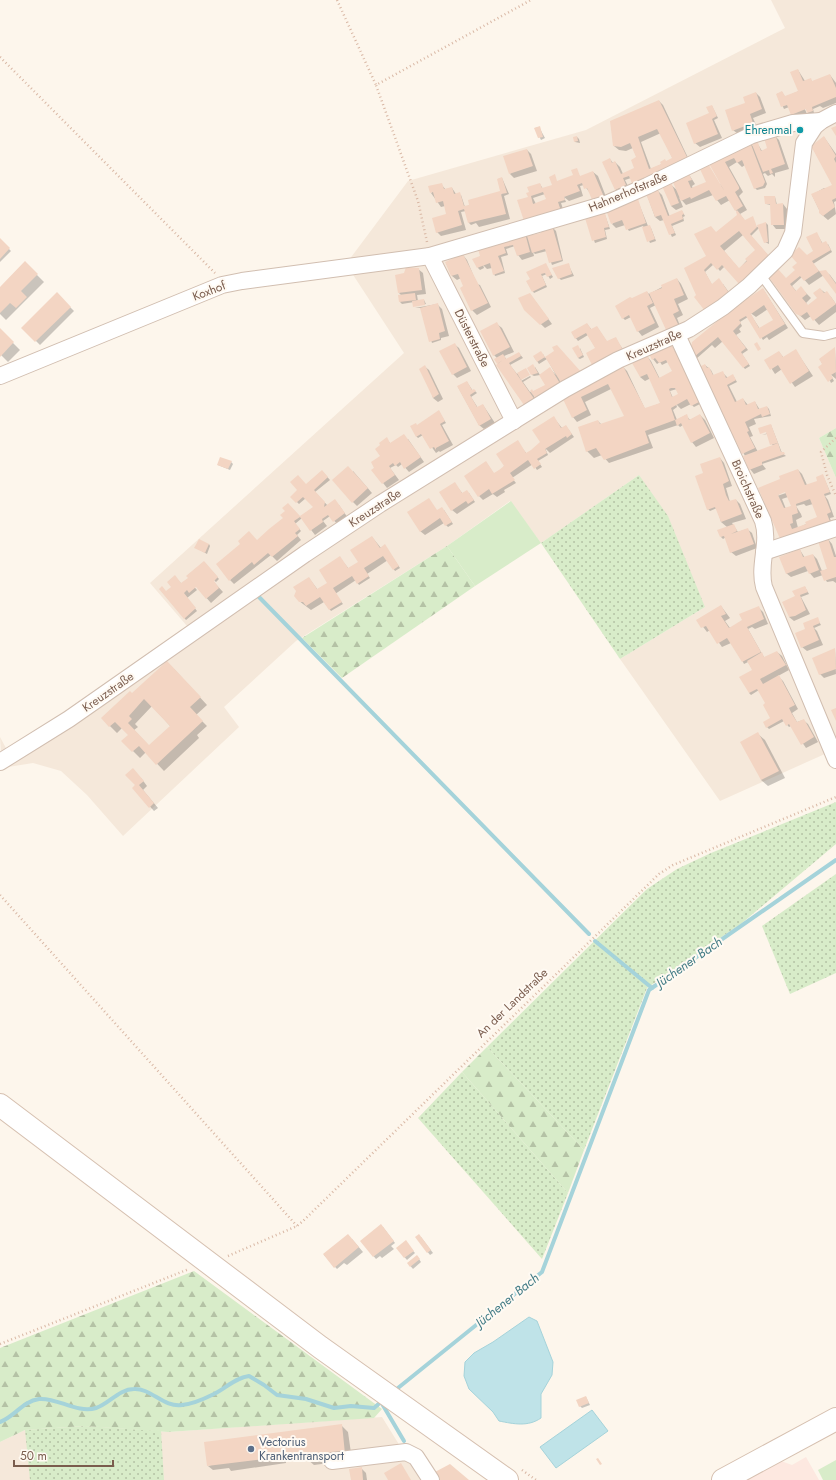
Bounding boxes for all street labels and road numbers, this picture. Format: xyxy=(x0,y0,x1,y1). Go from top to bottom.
street label: Hahnerhofstraße xyxy=(586,167,670,217)
street label: Koxhof xyxy=(190,276,229,306)
street label: Düsterstraße xyxy=(450,306,494,370)
street label: Kreuzstraße xyxy=(623,325,685,365)
street label: Broichstraße xyxy=(727,457,769,521)
street label: Kreuzstraße xyxy=(345,484,405,532)
street label: Kreuzstraße xyxy=(79,668,137,716)
street label: An der Landstraße xyxy=(472,964,552,1042)

